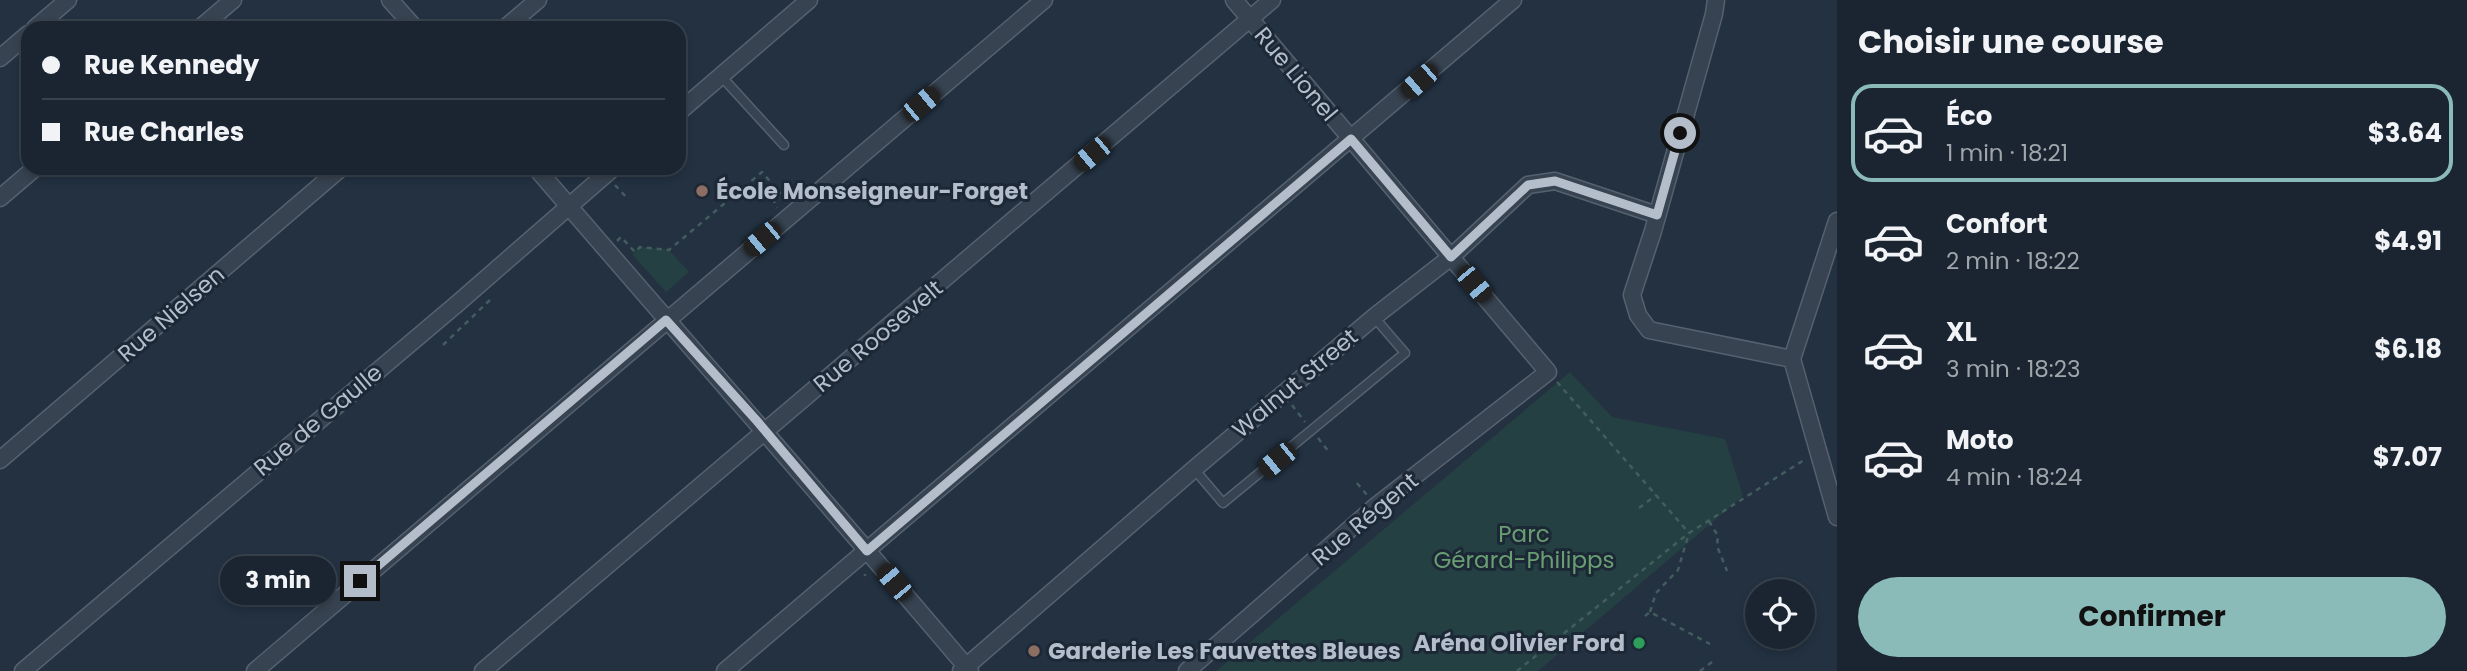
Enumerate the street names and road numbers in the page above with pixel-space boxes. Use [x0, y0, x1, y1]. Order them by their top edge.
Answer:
street label: Rue Lionel [1247, 20, 1345, 128]
street label: Rue Nielsen [111, 259, 231, 369]
street label: Rue Roosevelt [806, 272, 950, 400]
street label: Walnut Street [1225, 321, 1365, 445]
street label: Rue de Gaulle [247, 357, 389, 483]
street label: Rue Régent [1305, 465, 1425, 573]

